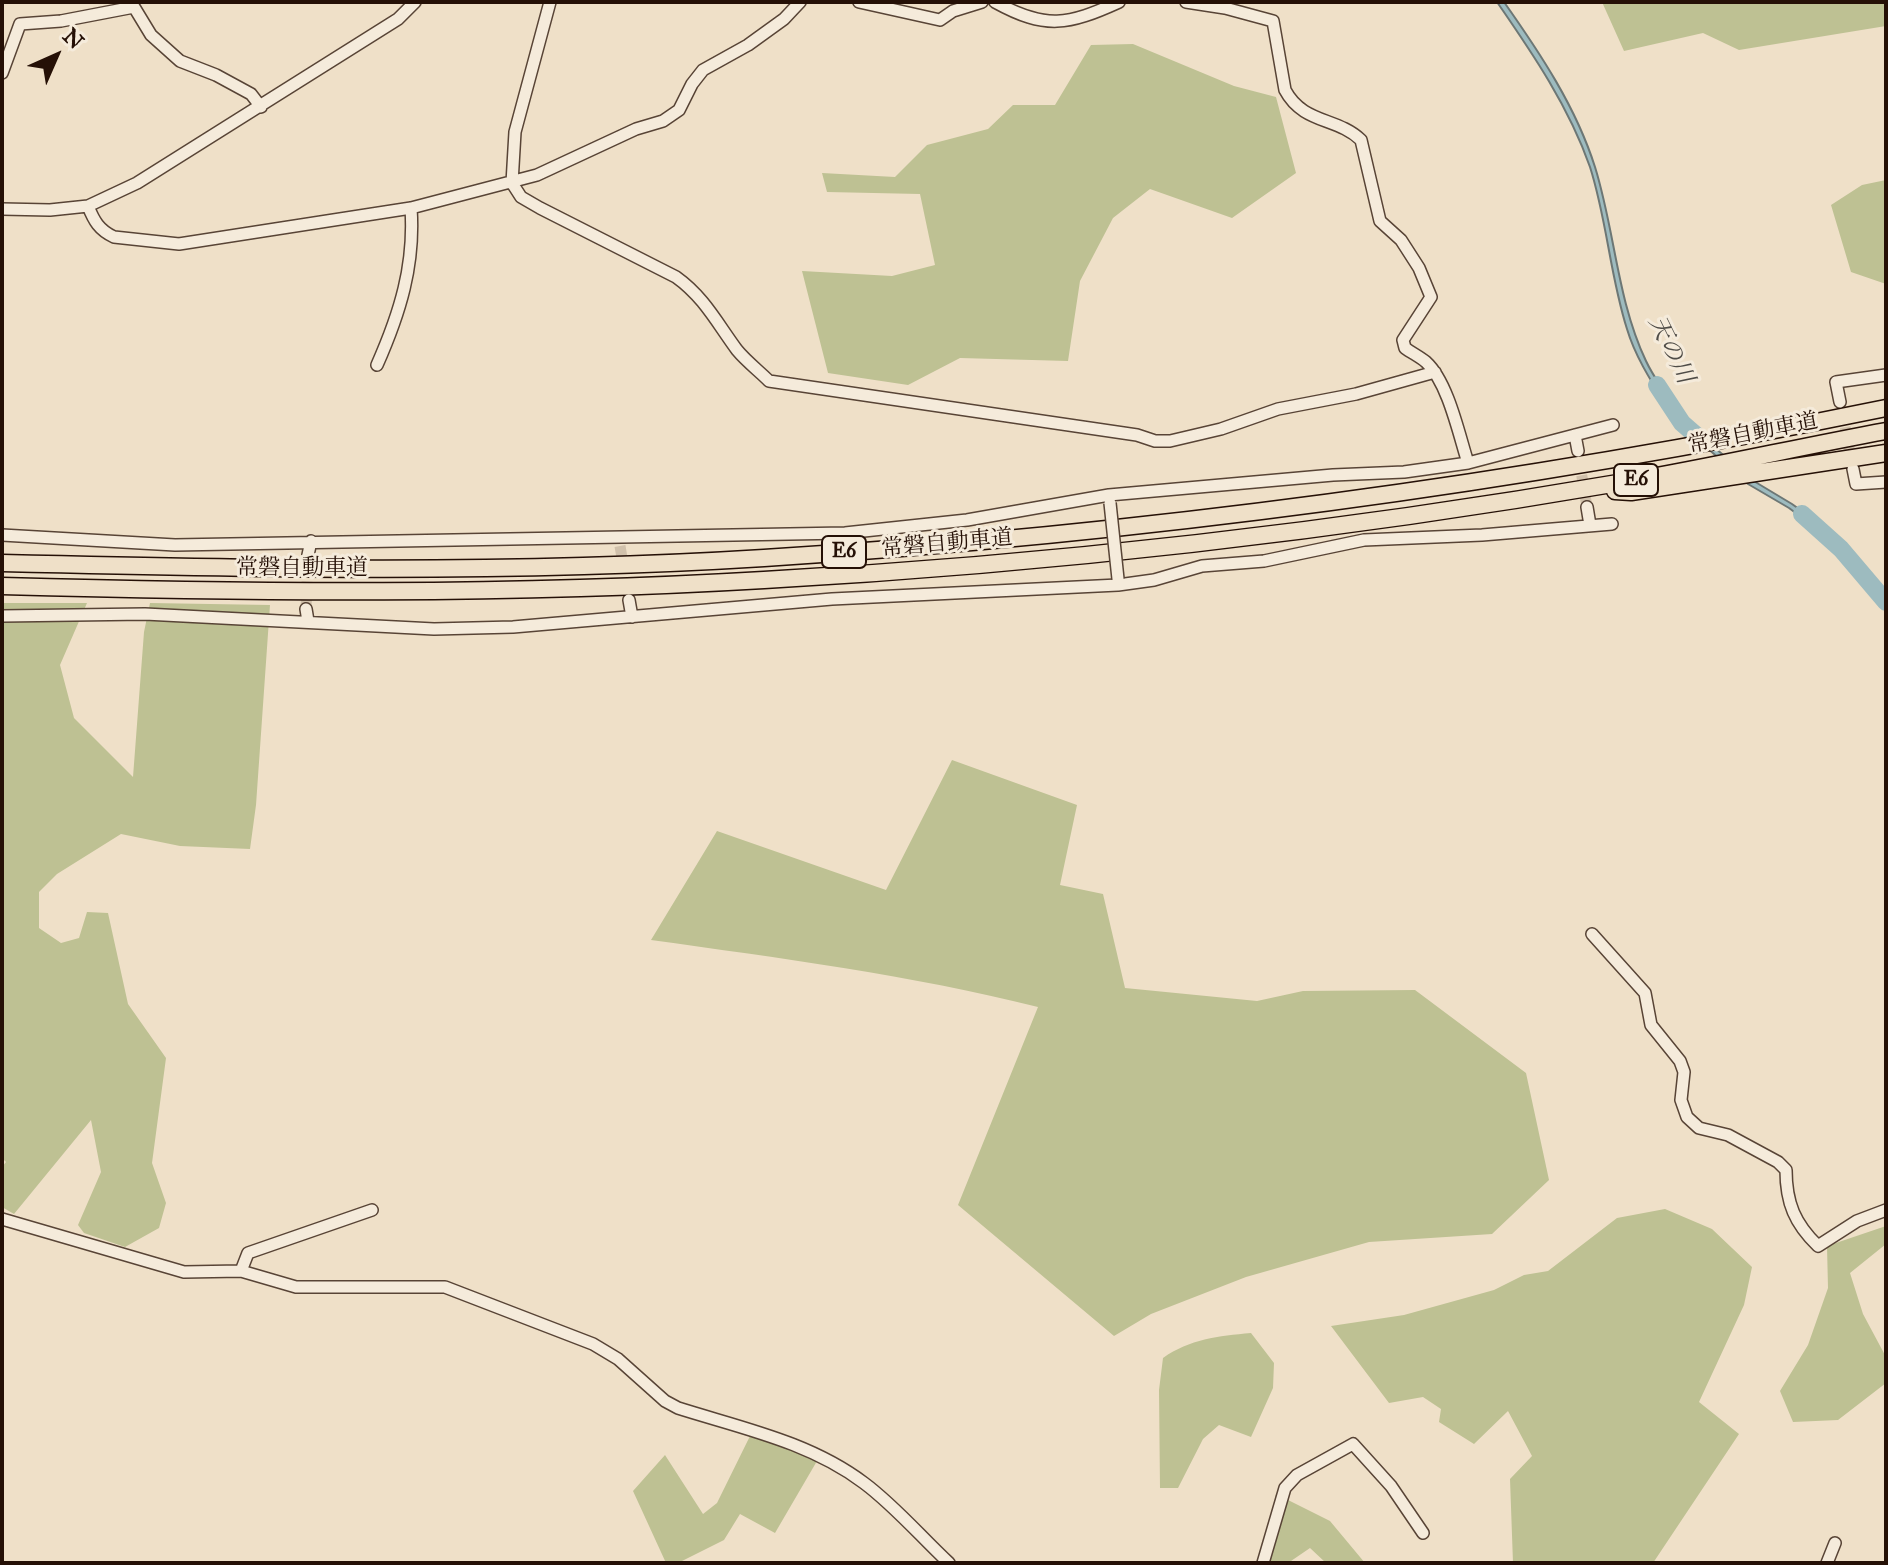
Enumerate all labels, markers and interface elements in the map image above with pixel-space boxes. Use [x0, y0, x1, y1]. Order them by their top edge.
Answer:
north arrow [16, 16, 96, 96]
text: N [57, 23, 89, 55]
water label: 天の川 [1641, 311, 1699, 389]
street label: 常磐自動車道 [1686, 408, 1820, 460]
road number: E6 [1614, 464, 1658, 496]
street label: 常磐自動車道 [880, 525, 1014, 563]
road number: E6 [822, 536, 866, 568]
street label: 常磐自動車道 [236, 556, 368, 582]

